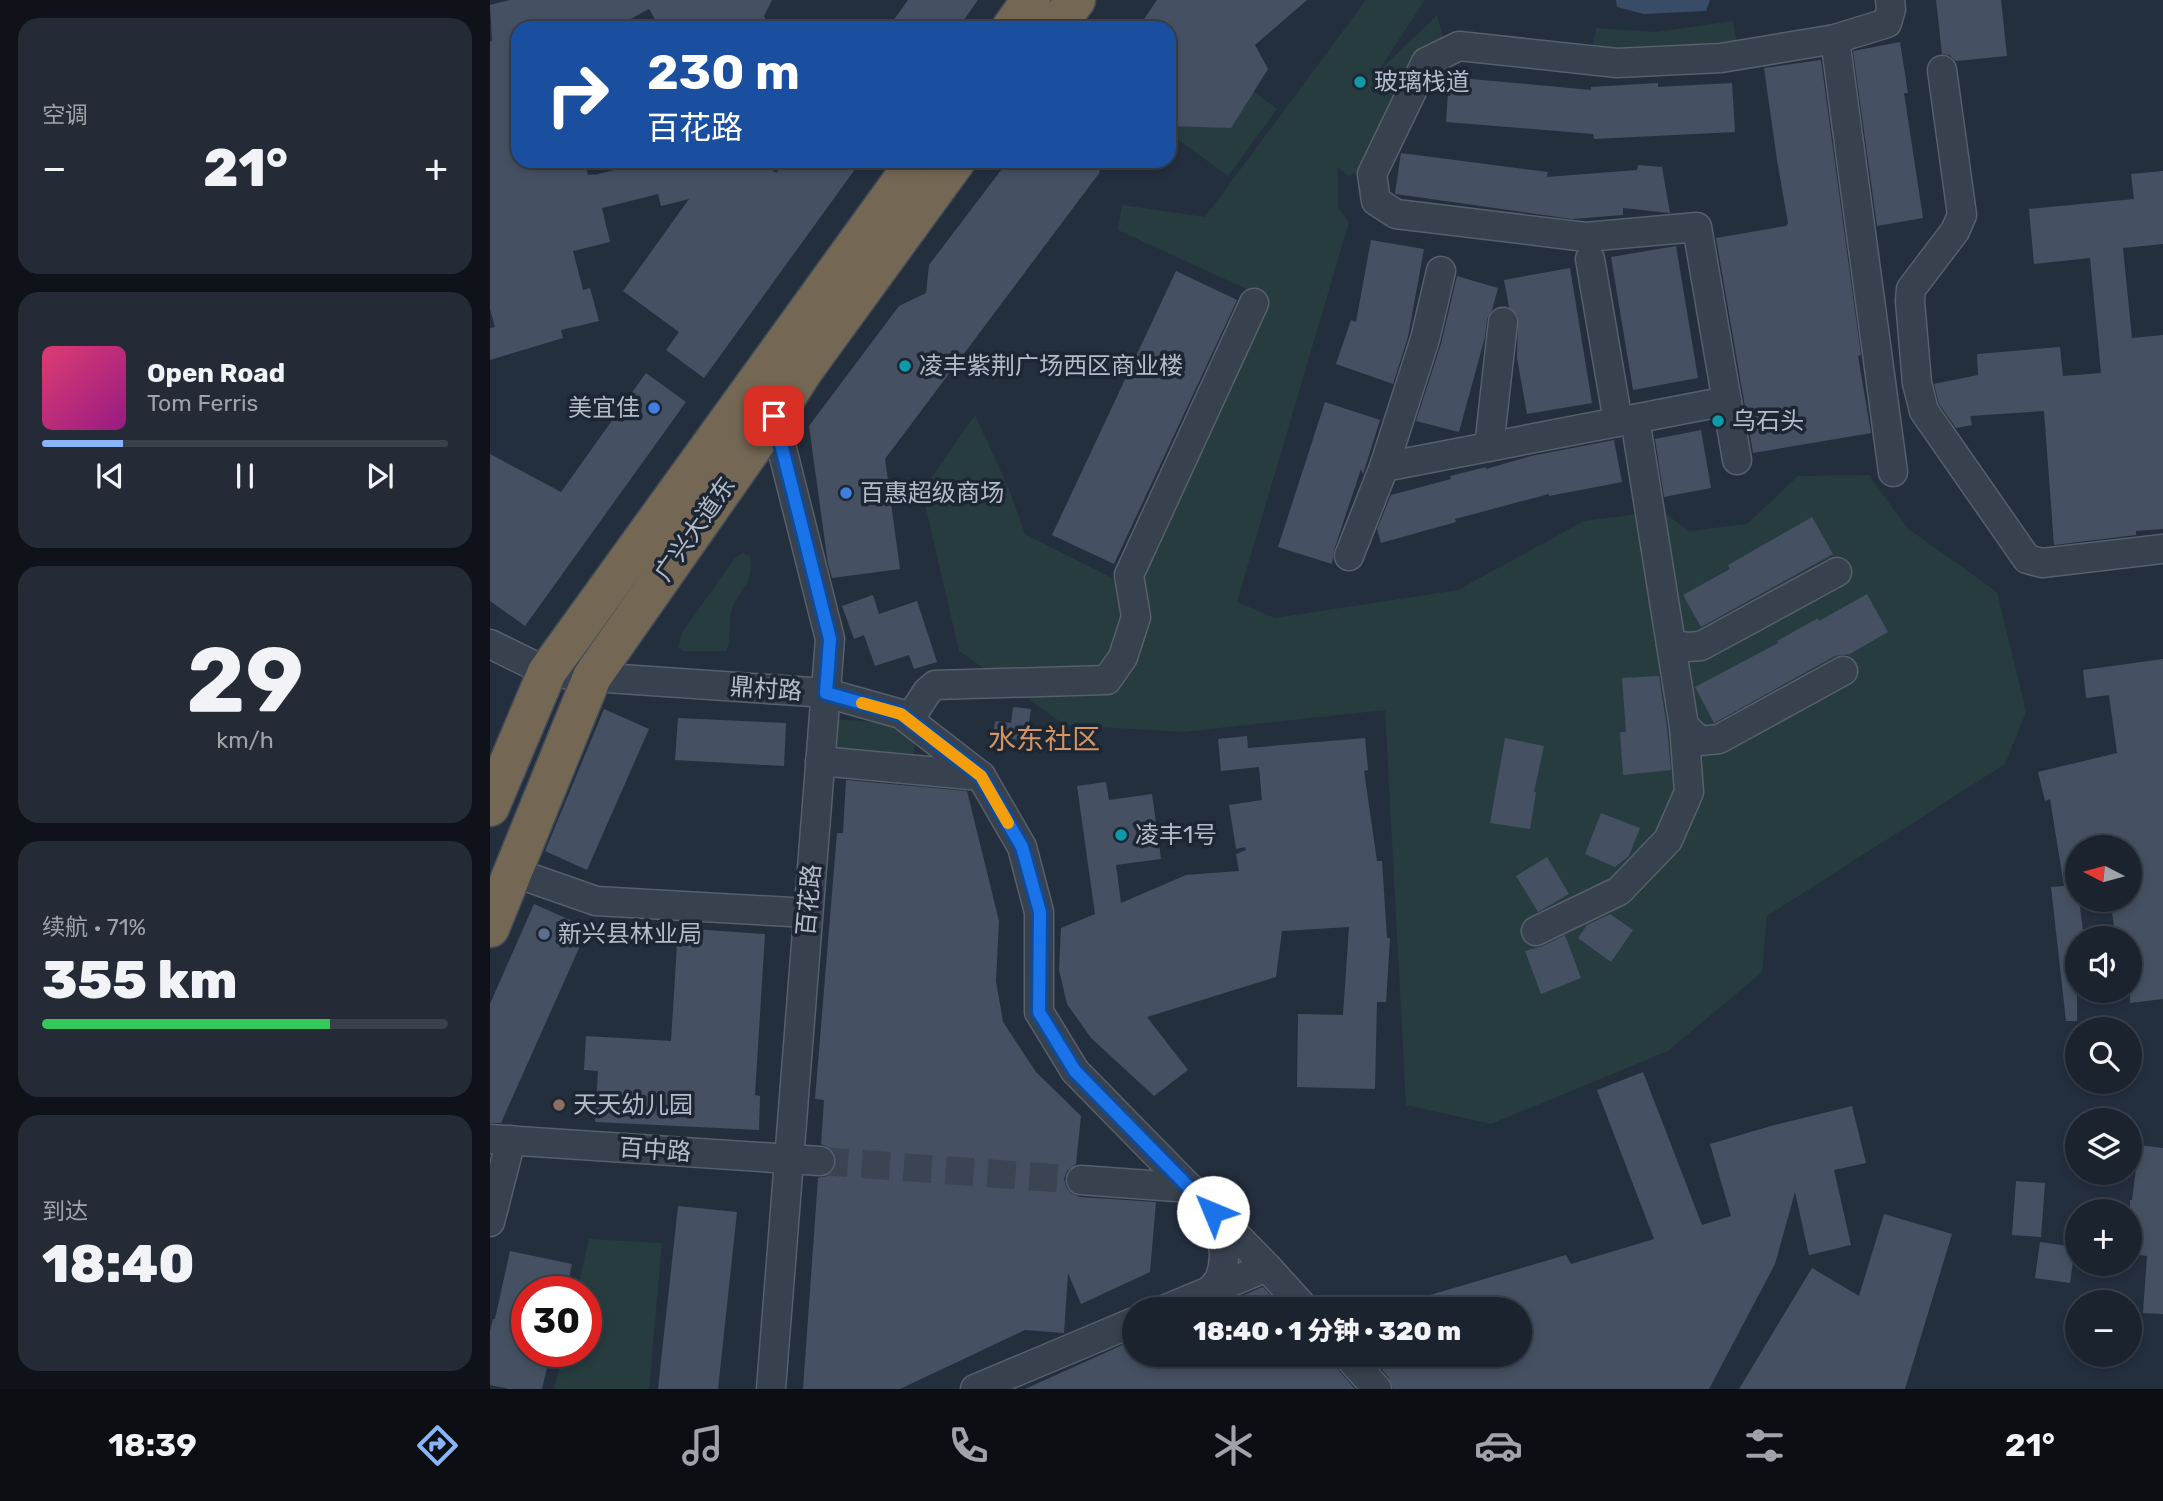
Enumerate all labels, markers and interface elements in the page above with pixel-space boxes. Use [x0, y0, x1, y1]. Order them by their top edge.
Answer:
text: 230 m [647, 43, 800, 101]
icon: right [532, 49, 623, 140]
place label: 玻璃栈道 [1374, 68, 1470, 96]
marker: 玻璃栈道 [1352, 74, 1368, 90]
text: 空调 [42, 101, 88, 129]
text: 百花路 [647, 109, 743, 147]
text: 21° [203, 137, 288, 199]
text: − [42, 145, 67, 191]
text: + [424, 145, 448, 191]
place label: 凌丰紫荆广场西区商业楼 [919, 352, 1183, 380]
text: Open Road [147, 358, 285, 389]
marker: 凌丰紫荆广场西区商业楼 [897, 358, 913, 374]
pin [744, 386, 804, 446]
text: Tom Ferris [147, 389, 258, 417]
place label: 美宜佳 [568, 394, 640, 422]
icon: arrive [755, 397, 793, 435]
marker: 美宜佳 [646, 400, 662, 416]
place label: 乌石头 [1732, 407, 1804, 435]
marker: 乌石头 [1710, 413, 1726, 429]
icon: previous [91, 457, 129, 495]
icon: pause [226, 457, 264, 495]
icon: next [361, 457, 399, 495]
street label: 广兴大道东 [649, 472, 741, 586]
place label: 百惠超级商场 [860, 479, 1004, 507]
marker: 百惠超级商场 [838, 485, 854, 501]
text: 29 [186, 626, 304, 734]
street label: 鼎村路 [729, 673, 803, 705]
district label: 水东社区 [988, 723, 1100, 756]
text: km/h [216, 726, 274, 754]
place label: 凌丰1号 [1135, 821, 1217, 849]
marker: 凌丰1号 [1113, 827, 1129, 843]
north arrow [2065, 835, 2142, 912]
map controls [2065, 835, 2142, 1367]
street label: 百花路 [792, 863, 826, 937]
text: 续航 · 71% [42, 913, 146, 941]
place label: 新兴县林业局 [558, 920, 702, 948]
marker: 新兴县林业局 [536, 926, 552, 942]
button: sound [2065, 926, 2142, 1003]
text: 355 km [42, 949, 238, 1011]
button: search [2065, 1017, 2142, 1094]
place label: 天天幼儿园 [573, 1091, 693, 1119]
marker: 天天幼儿园 [551, 1097, 567, 1113]
button: layers [2065, 1108, 2142, 1185]
street label: 百中路 [618, 1134, 692, 1166]
position arrow [1176, 1175, 1250, 1249]
text: 到达 [42, 1197, 88, 1225]
button: + [2065, 1199, 2142, 1276]
text: 18:40 [42, 1233, 195, 1295]
speed limit sign: 30 [511, 1276, 602, 1367]
button: − [2065, 1290, 2142, 1367]
text: 18:40 · 1 分钟 · 320 m [1193, 1316, 1461, 1347]
icon: directions [413, 1421, 462, 1470]
icon: music [678, 1421, 727, 1470]
icon: phone [944, 1421, 993, 1470]
icon: climate [1209, 1421, 1258, 1470]
icon: car [1474, 1421, 1523, 1470]
icon: filters [1740, 1421, 1789, 1470]
text: 18:39 [108, 1426, 197, 1464]
text: 21° [2005, 1426, 2055, 1464]

